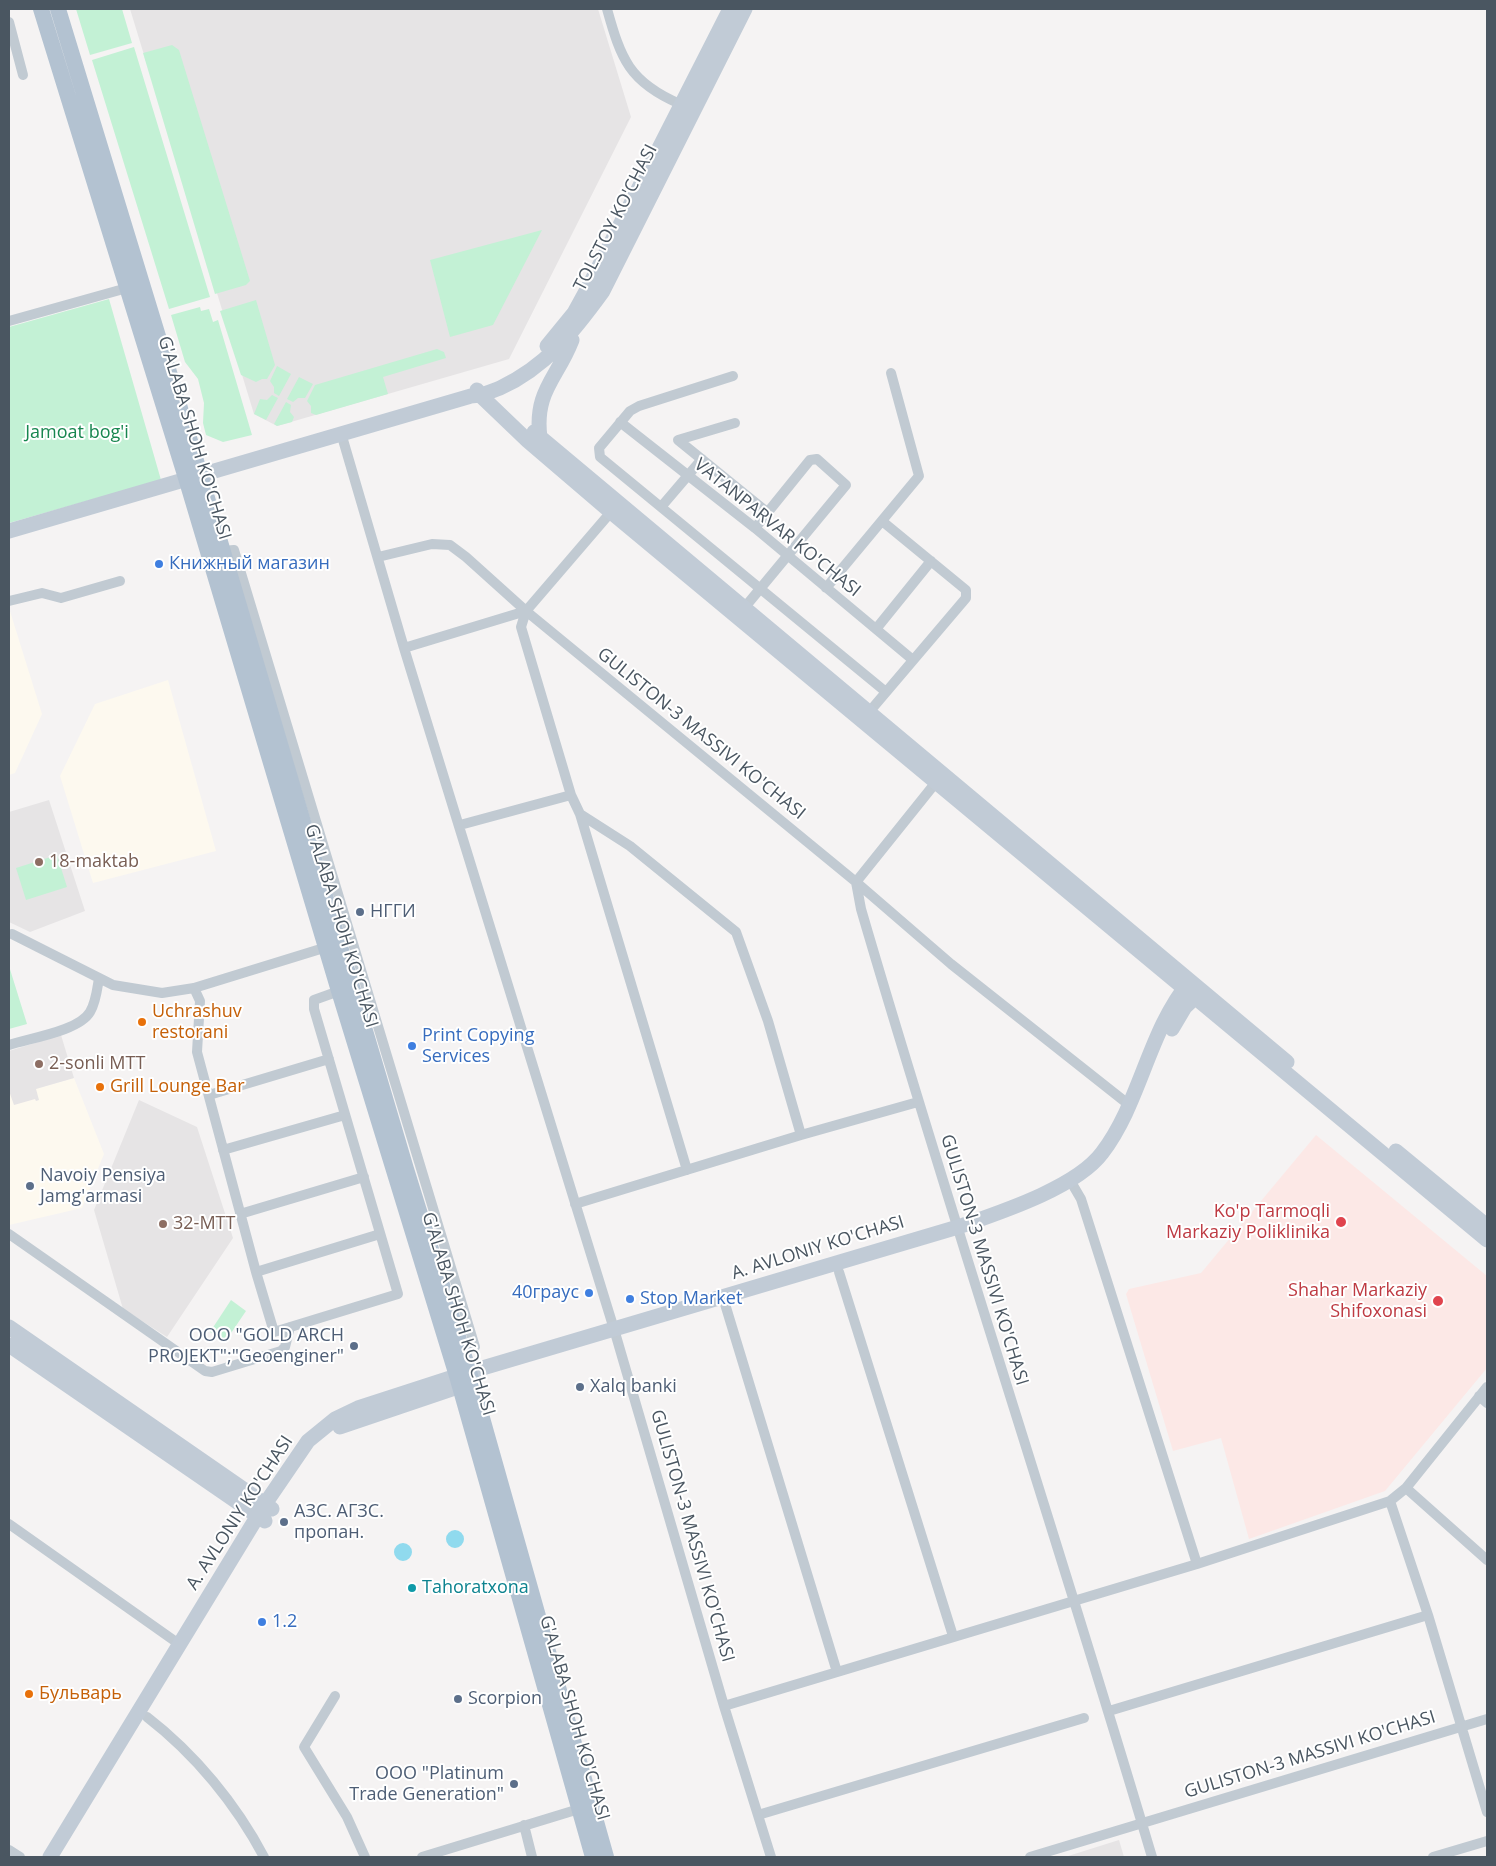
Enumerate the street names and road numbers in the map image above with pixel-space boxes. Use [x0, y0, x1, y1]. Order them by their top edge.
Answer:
street label: TOLSTOY KO'CHASI [570, 141, 662, 295]
street label: G'ALABA SHOH KO'CHASI [153, 334, 235, 542]
street label: VATANPARVAR KO'CHASI [689, 454, 865, 602]
street label: GULISTON-3 MASSIVI KO'CHASI [593, 643, 809, 825]
street label: G'ALABA SHOH KO'CHASI [300, 822, 382, 1030]
street label: GULISTON-3 MASSIVI KO'CHASI [935, 1132, 1033, 1388]
street label: G'ALABA SHOH KO'CHASI [417, 1210, 499, 1418]
street label: A. AVLONIY KO'CHASI [729, 1211, 907, 1285]
street label: GULISTON-3 MASSIVI KO'CHASI [646, 1407, 738, 1665]
street label: A. AVLONIY KO'CHASI [182, 1432, 298, 1594]
street label: G'ALABA SHOH KO'CHASI [534, 1613, 614, 1823]
street label: GULISTON-3 MASSIVI KO'CHASI [1182, 1706, 1438, 1804]

